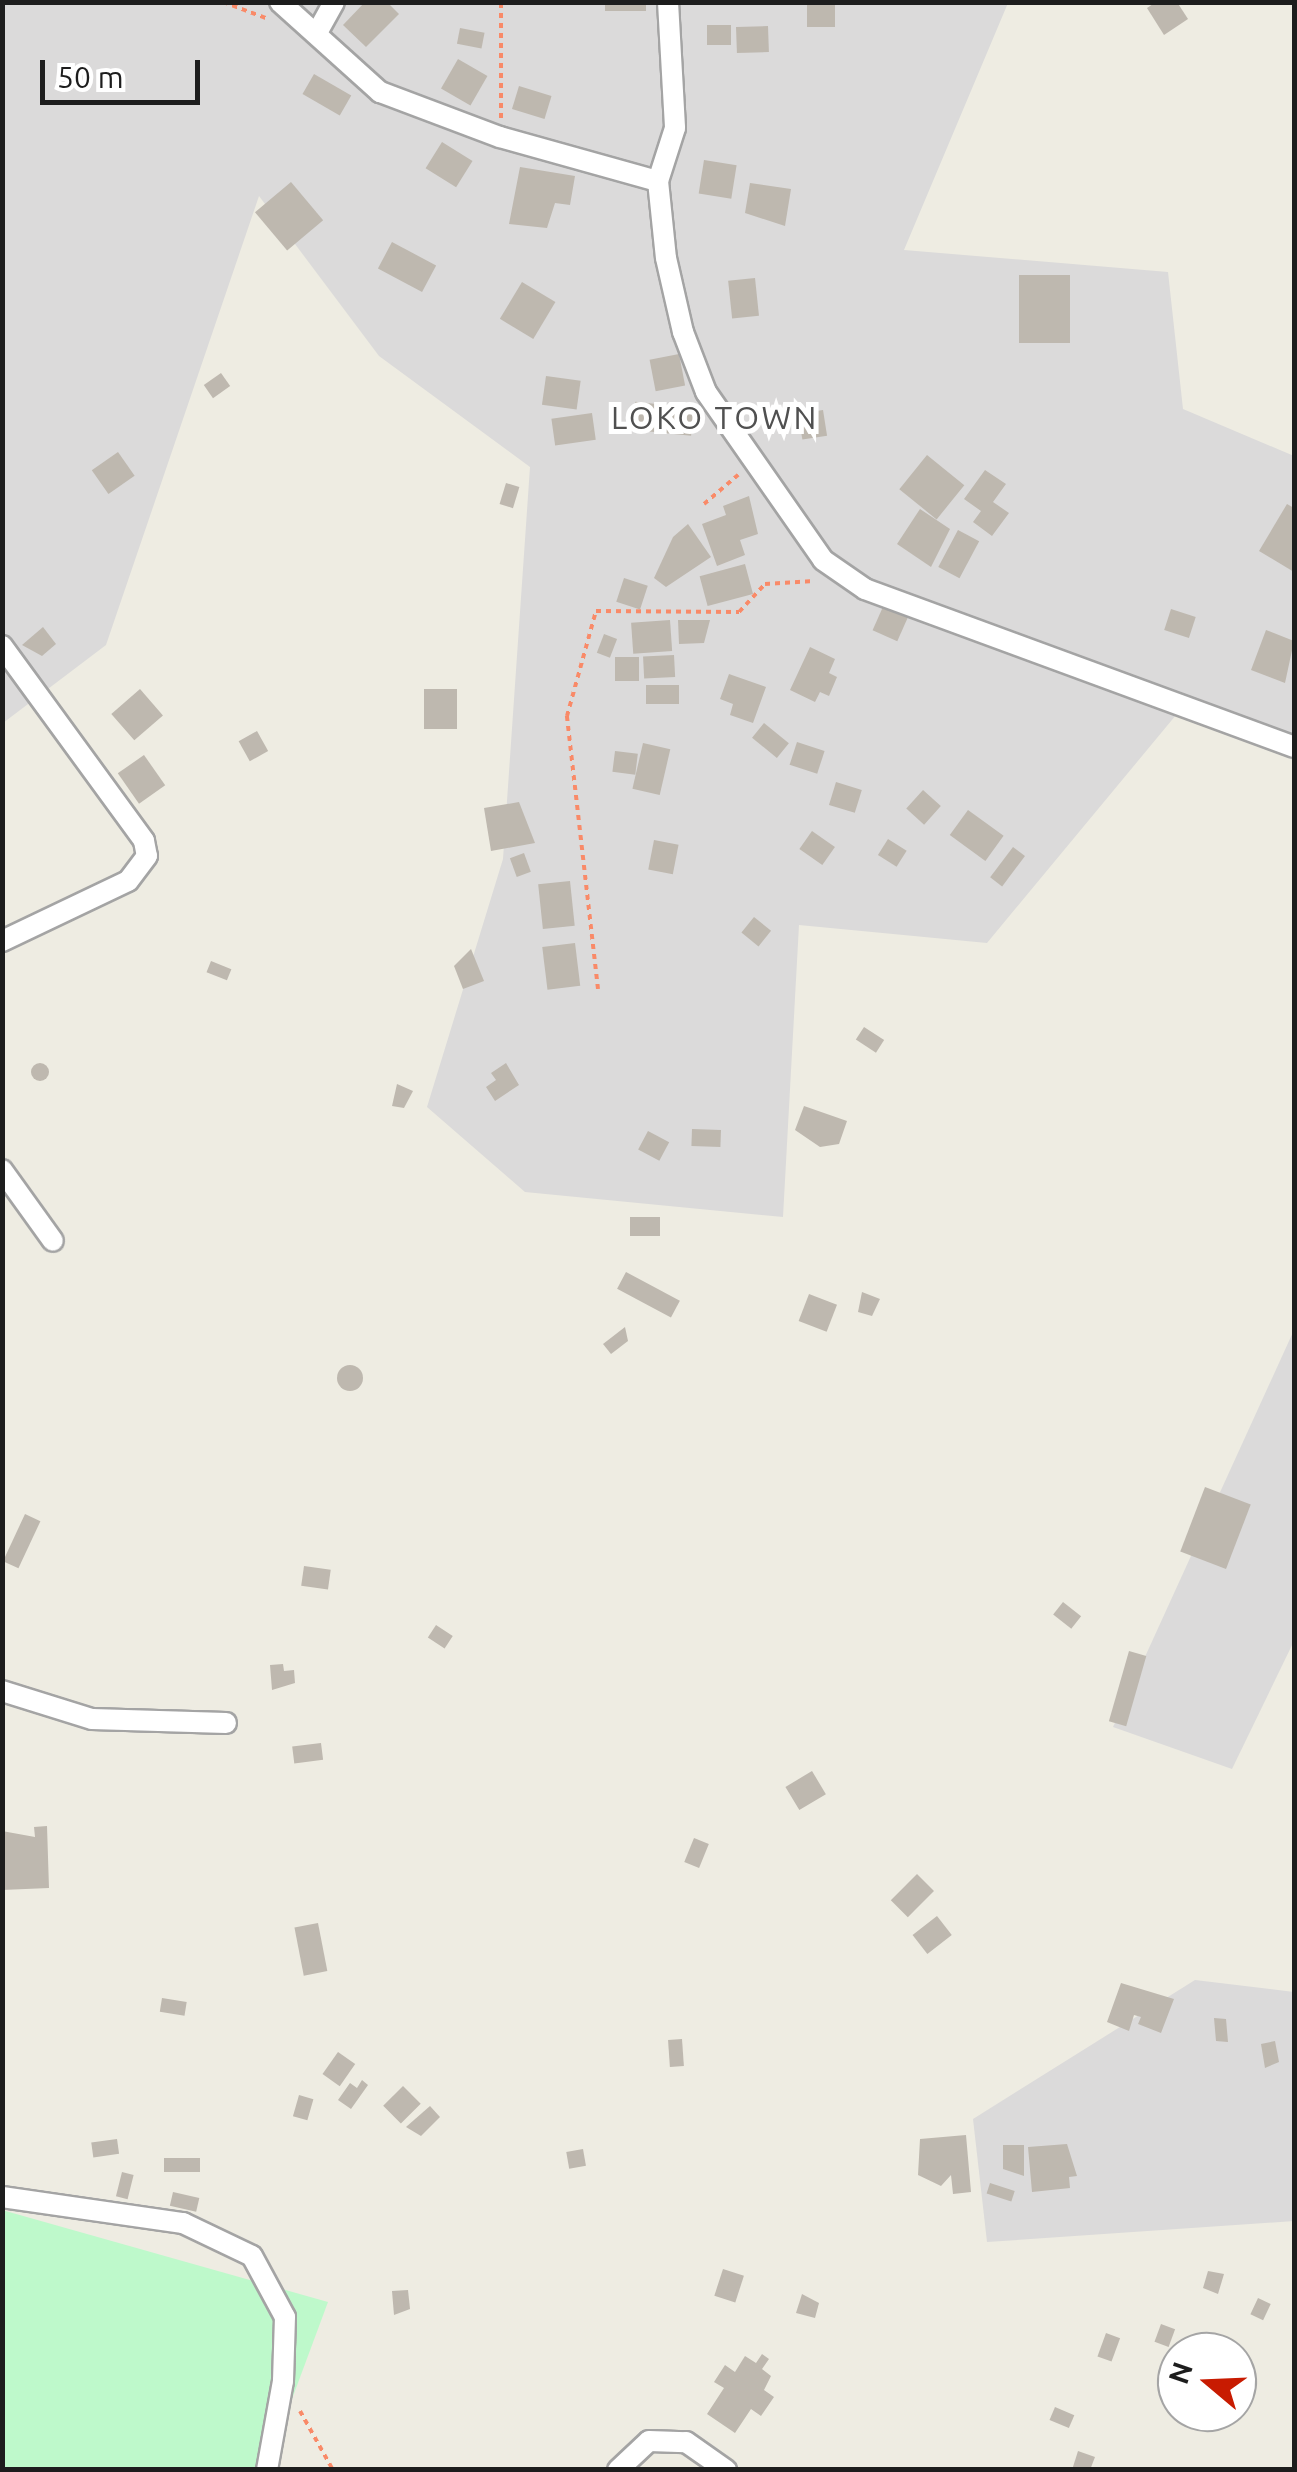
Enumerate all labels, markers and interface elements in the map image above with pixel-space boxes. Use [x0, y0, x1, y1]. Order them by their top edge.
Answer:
scale bar [45, 40, 205, 102]
text: 50 m [57, 60, 124, 94]
district label: LOKO TOWN [611, 398, 819, 436]
north arrow [1157, 2332, 1257, 2432]
text: N [1162, 2358, 1198, 2388]

